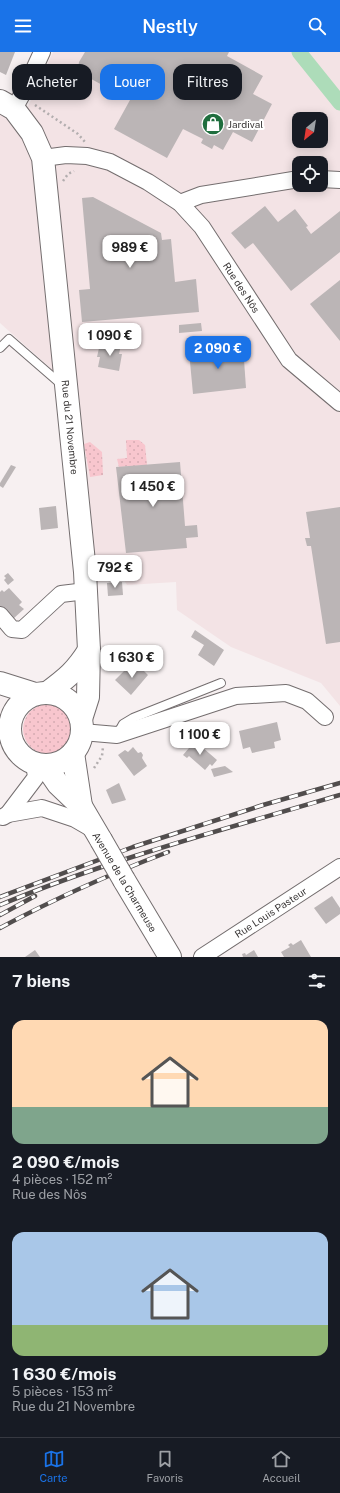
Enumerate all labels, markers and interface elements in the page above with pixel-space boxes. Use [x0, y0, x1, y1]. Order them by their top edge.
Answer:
icon: menu [12, 15, 34, 37]
icon: search [306, 15, 328, 37]
text: Nestly [142, 16, 198, 37]
chip: Acheter [12, 64, 92, 100]
chip: Louer [100, 64, 165, 100]
chip: Filtres [173, 64, 242, 100]
shop icon: Jardival [200, 111, 226, 137]
north arrow [292, 112, 328, 148]
map controls [292, 112, 328, 192]
place label: Jardival [228, 118, 263, 130]
button: locate [292, 156, 328, 192]
pin: 989 € [102, 235, 158, 269]
text: 989 € [111, 240, 149, 255]
street label: Rue des Nôs [221, 260, 262, 315]
pin: 1 090 € [73, 323, 147, 357]
text: 1 090 € [87, 328, 133, 343]
pin: 2 090 € [181, 336, 255, 370]
text: 2 090 € [194, 341, 242, 356]
street label: Rue du 21 Novembre [60, 379, 81, 475]
pin: 1 450 € [116, 474, 190, 508]
text: 1 450 € [130, 479, 176, 494]
pin: 792 € [87, 555, 143, 589]
text: 792 € [97, 560, 133, 575]
pin: 1 630 € [95, 645, 169, 679]
text: 1 630 € [109, 650, 155, 665]
pin: 1 100 € [163, 722, 237, 756]
text: 1 100 € [179, 727, 221, 742]
street label: Avenue de la Charmeuse [90, 830, 160, 934]
street label: Rue Louis Pasteur [232, 884, 309, 940]
icon: filters [306, 970, 328, 992]
text: 7 biens [12, 971, 70, 991]
icon: home [134, 1046, 206, 1118]
text: 2 090 €/mois [12, 1152, 120, 1172]
text: 4 pièces · 152 m² [12, 1172, 112, 1187]
text: Rue des Nôs [12, 1187, 87, 1202]
icon: home [134, 1258, 206, 1330]
text: 1 630 €/mois [12, 1364, 116, 1384]
text: 5 pièces · 153 m² [12, 1384, 113, 1399]
text: Rue du 21 Novembre [12, 1399, 135, 1414]
tab: Carte [40, 1448, 68, 1484]
tab: Favoris [147, 1448, 183, 1484]
tab: Accueil [262, 1448, 300, 1484]

